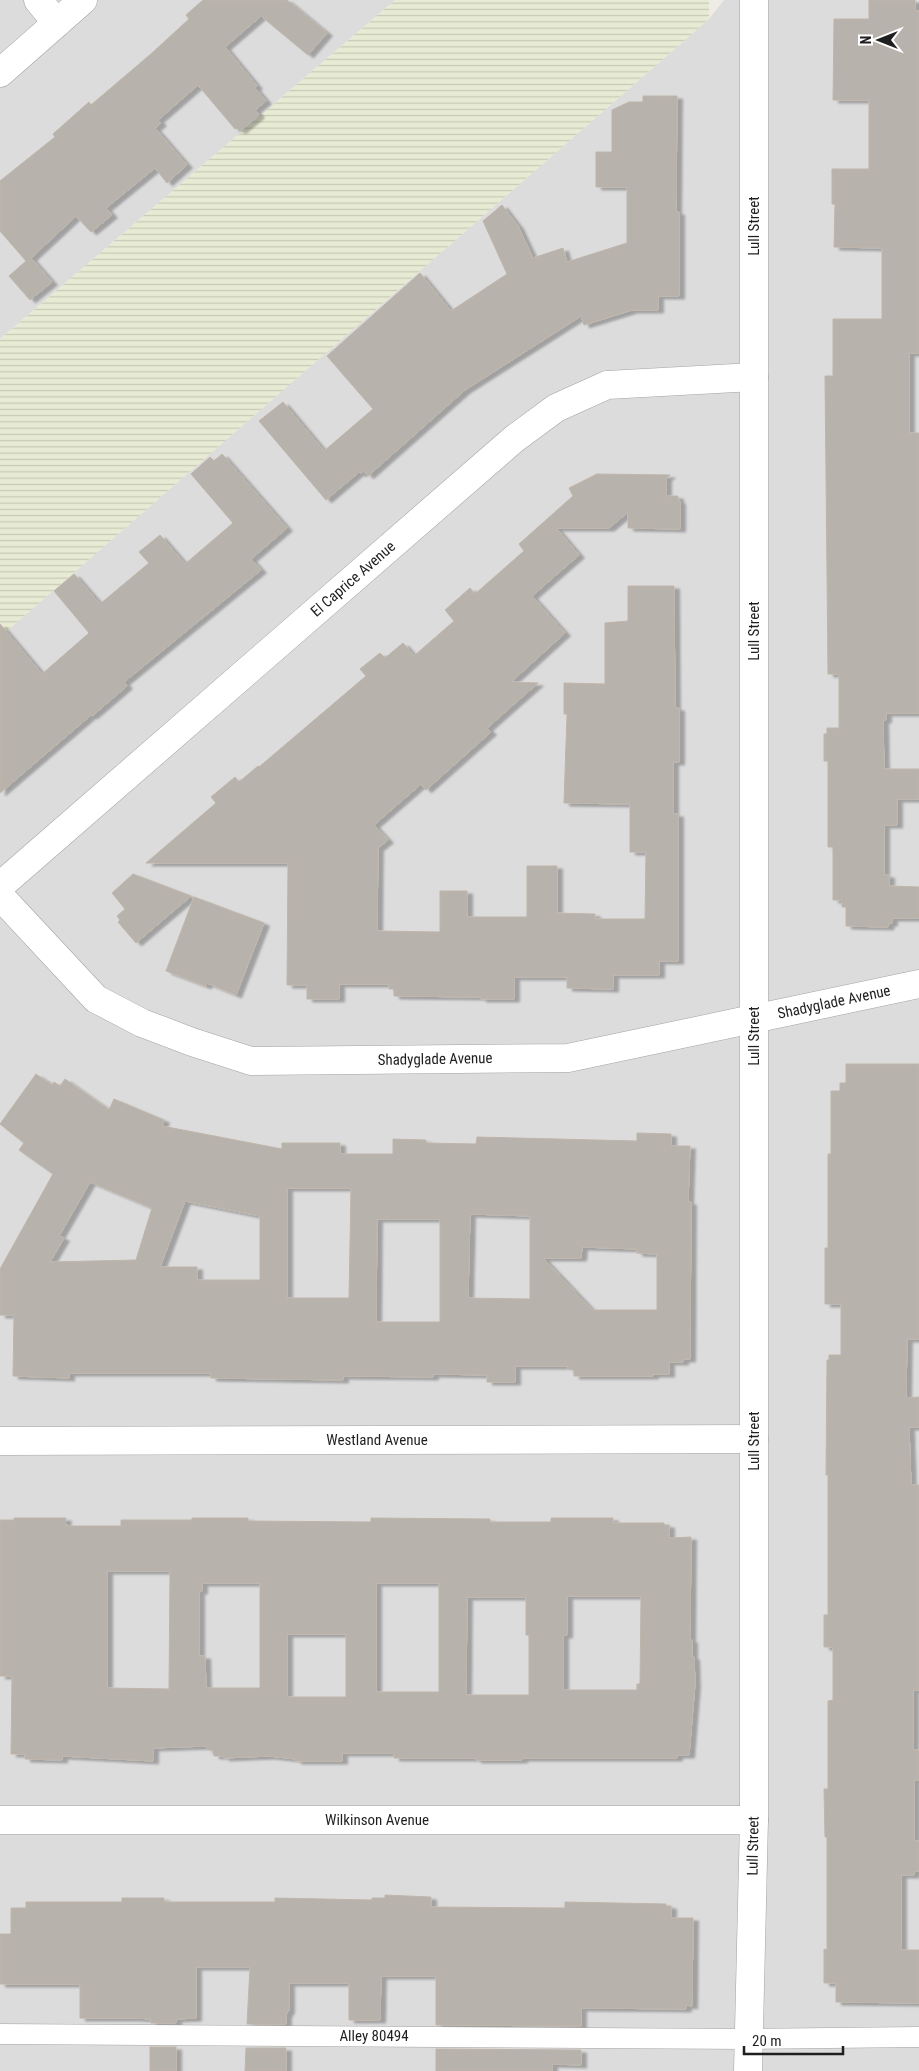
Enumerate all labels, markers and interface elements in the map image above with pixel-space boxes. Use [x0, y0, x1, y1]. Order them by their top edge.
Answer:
north arrow [854, 15, 904, 65]
text: N [858, 36, 874, 44]
street label: Lull Street [745, 196, 763, 256]
street label: El Caprice Avenue [307, 537, 399, 621]
street label: Lull Street [745, 601, 763, 661]
street label: Shadyglade Avenue [776, 981, 892, 1023]
street label: Lull Street [745, 1006, 763, 1066]
street label: Shadyglade Avenue [377, 1049, 493, 1069]
street label: Lull Street [745, 1411, 763, 1471]
street label: Westland Avenue [326, 1431, 428, 1449]
street label: Wilkinson Avenue [325, 1811, 429, 1829]
street label: Lull Street [743, 1816, 763, 1876]
scale bar [744, 2024, 843, 2056]
street label: Alley 80494 [339, 2027, 409, 2045]
text: 20 m [752, 2032, 782, 2050]

